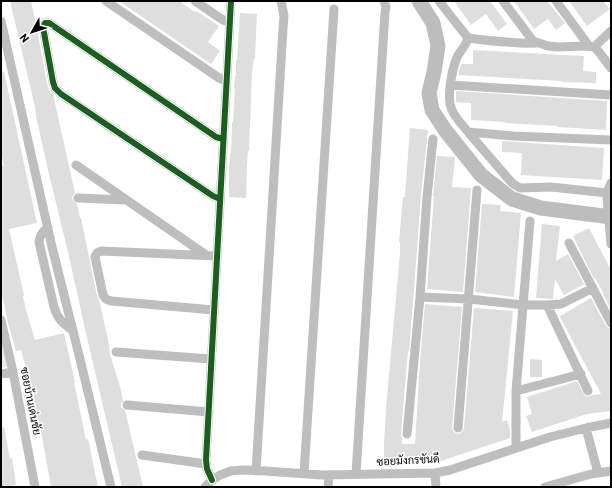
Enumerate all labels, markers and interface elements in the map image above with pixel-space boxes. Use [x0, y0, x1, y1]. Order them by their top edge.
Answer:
north arrow [12, 12, 52, 52]
text: N [16, 32, 31, 46]
street label: ซอยบ้านเด่นชัย [19, 366, 44, 436]
street label: ซอยมังกรขันดี [376, 450, 440, 468]

